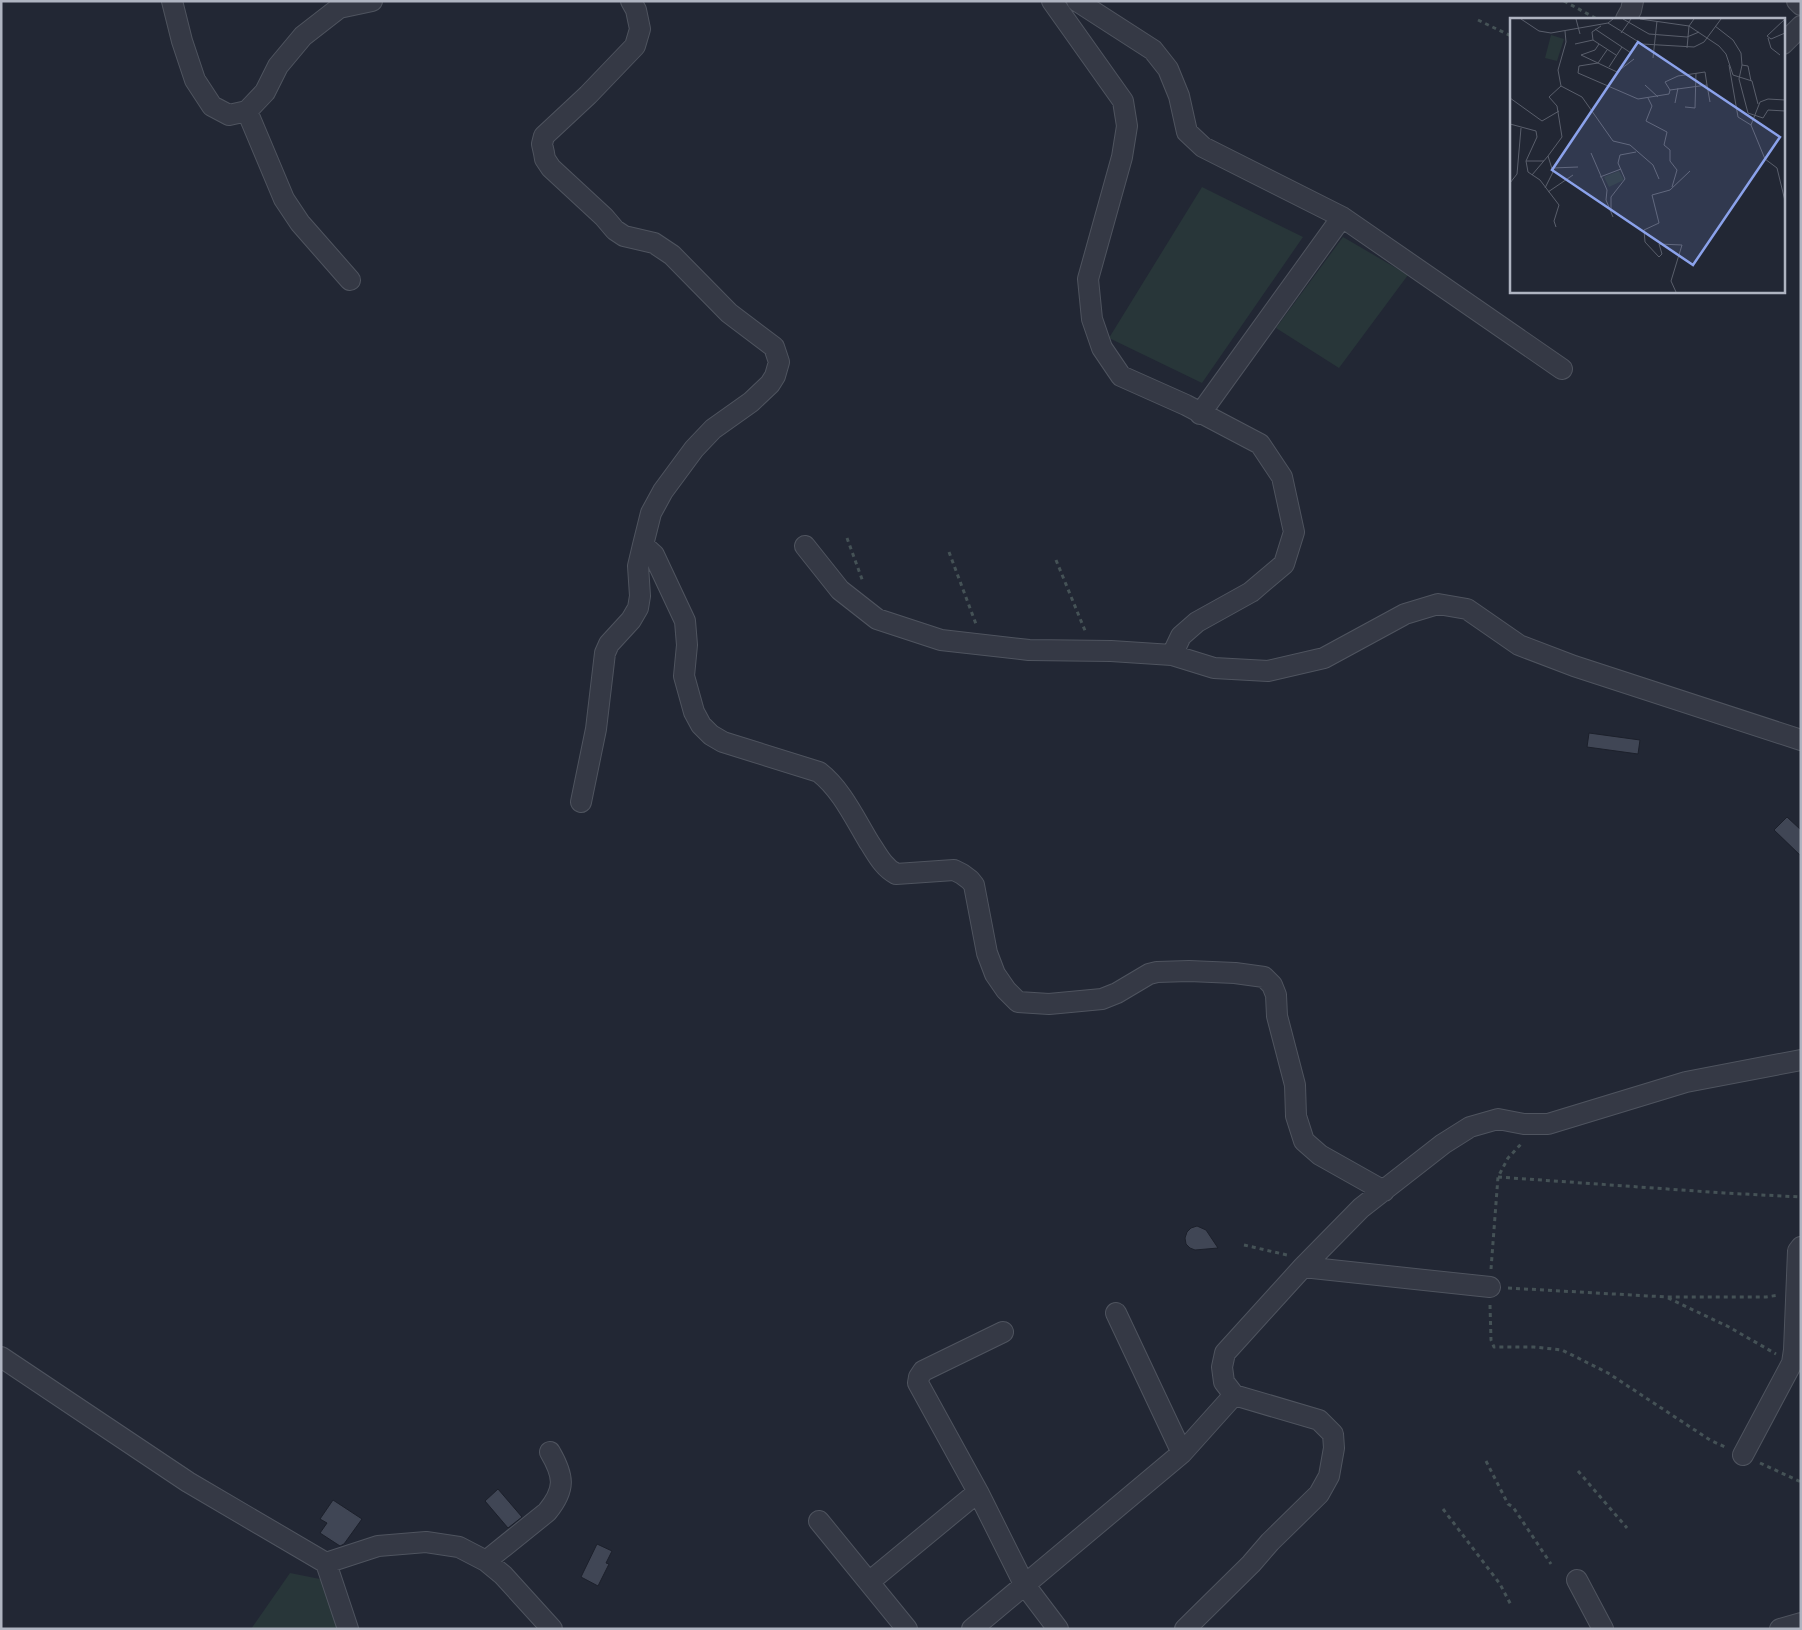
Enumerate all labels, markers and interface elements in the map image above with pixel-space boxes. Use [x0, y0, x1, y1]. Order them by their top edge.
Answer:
inset map [1510, 18, 1784, 292]

